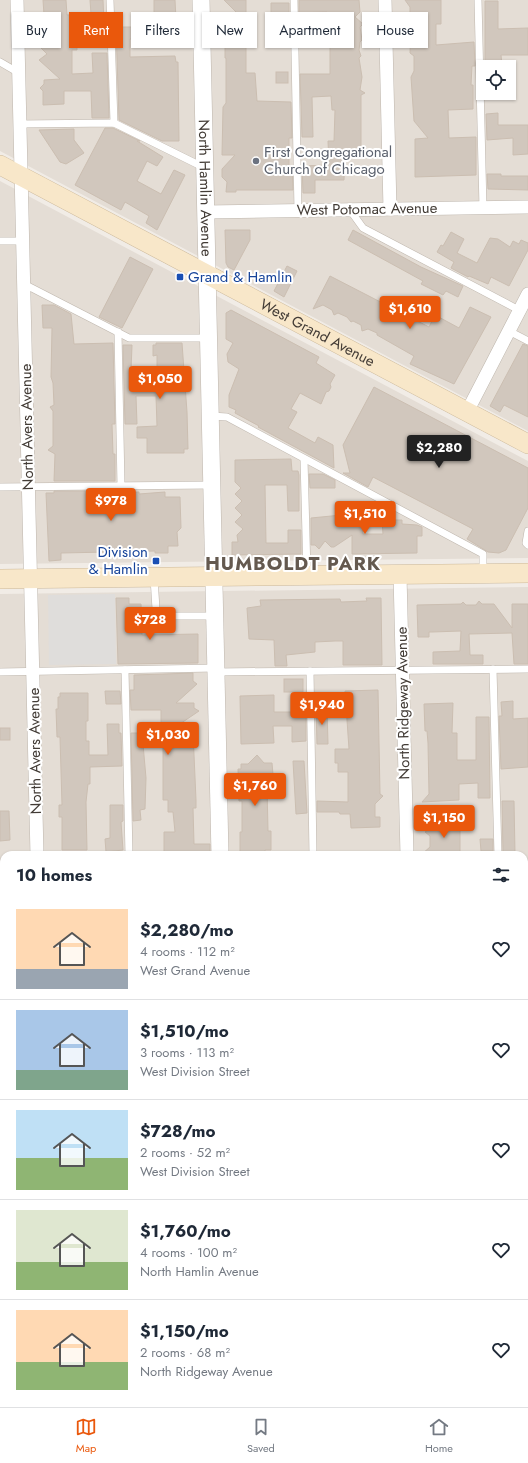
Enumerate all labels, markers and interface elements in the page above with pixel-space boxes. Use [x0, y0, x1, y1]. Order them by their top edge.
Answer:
chip: Buy [12, 12, 61, 48]
chip: Rent [69, 12, 123, 48]
chip: Filters [131, 12, 194, 48]
chip: New [202, 12, 257, 48]
chip: Apartment [265, 12, 354, 48]
chip: House [362, 12, 428, 48]
map controls [476, 60, 516, 100]
button: locate [476, 60, 516, 100]
street label: North Hamlin Avenue [193, 119, 218, 257]
place label: First Congregational Church of Chicago [264, 141, 392, 180]
marker: First Congregational Church of Chicago [251, 156, 261, 166]
street label: West Potomac Avenue [297, 197, 438, 221]
place label: Grand & Hamlin [188, 266, 292, 288]
marker: Grand & Hamlin [175, 272, 185, 282]
street label: West Grand Avenue [256, 293, 379, 372]
pin: $1,610 [377, 296, 443, 330]
text: $1,610 [389, 299, 431, 318]
street label: North Avers Avenue [15, 363, 39, 490]
pin: $1,050 [127, 366, 193, 400]
text: $1,050 [138, 369, 182, 388]
pin: $2,280 [406, 435, 472, 469]
text: $2,280 [416, 438, 462, 457]
pin: $978 [87, 488, 135, 522]
text: $978 [95, 491, 127, 510]
pin: $1,510 [332, 501, 398, 535]
text: $1,510 [344, 504, 386, 523]
place label: Division & Hamlin [89, 541, 148, 580]
district label: HUMBOLDT PARK [205, 550, 381, 577]
marker: Division & Hamlin [151, 556, 161, 566]
pin: $728 [126, 607, 174, 641]
text: $728 [134, 610, 166, 629]
street label: North Ridgeway Avenue [391, 626, 415, 780]
street label: North Avers Avenue [23, 687, 47, 814]
pin: $1,940 [289, 692, 355, 726]
text: $1,940 [299, 695, 345, 714]
pin: $1,030 [135, 722, 201, 756]
text: $1,030 [146, 725, 190, 744]
pin: $1,760 [222, 773, 288, 807]
text: $1,760 [233, 776, 277, 795]
pin: $1,150 [411, 805, 477, 839]
text: $1,150 [423, 808, 465, 827]
text: 10 homes [16, 863, 92, 887]
icon: filters [490, 864, 512, 886]
text: $2,280/mo [140, 918, 233, 942]
icon: home [48, 925, 96, 973]
icon: heart [490, 938, 512, 960]
text: 4 rooms · 112 m² [140, 942, 235, 961]
text: West Grand Avenue [140, 961, 250, 980]
text: $1,510/mo [140, 1019, 229, 1043]
icon: home [48, 1026, 96, 1074]
icon: heart [490, 1039, 512, 1061]
text: 3 rooms · 113 m² [140, 1043, 234, 1062]
text: West Division Street [140, 1062, 250, 1081]
text: $728/mo [140, 1119, 216, 1143]
icon: home [48, 1126, 96, 1174]
icon: heart [490, 1139, 512, 1161]
text: 2 rooms · 52 m² [140, 1143, 230, 1162]
text: West Division Street [140, 1162, 250, 1181]
text: $1,760/mo [140, 1219, 231, 1243]
icon: home [48, 1226, 96, 1274]
icon: heart [490, 1239, 512, 1261]
text: 4 rooms · 100 m² [140, 1243, 237, 1262]
text: North Hamlin Avenue [140, 1262, 259, 1281]
text: $1,150/mo [140, 1319, 229, 1343]
icon: home [48, 1326, 96, 1374]
icon: heart [490, 1339, 512, 1361]
text: 2 rooms · 68 m² [140, 1343, 230, 1362]
text: North Ridgeway Avenue [140, 1362, 273, 1381]
tab: Map [75, 1416, 97, 1456]
tab: Saved [247, 1416, 275, 1456]
tab: Home [425, 1416, 453, 1456]

